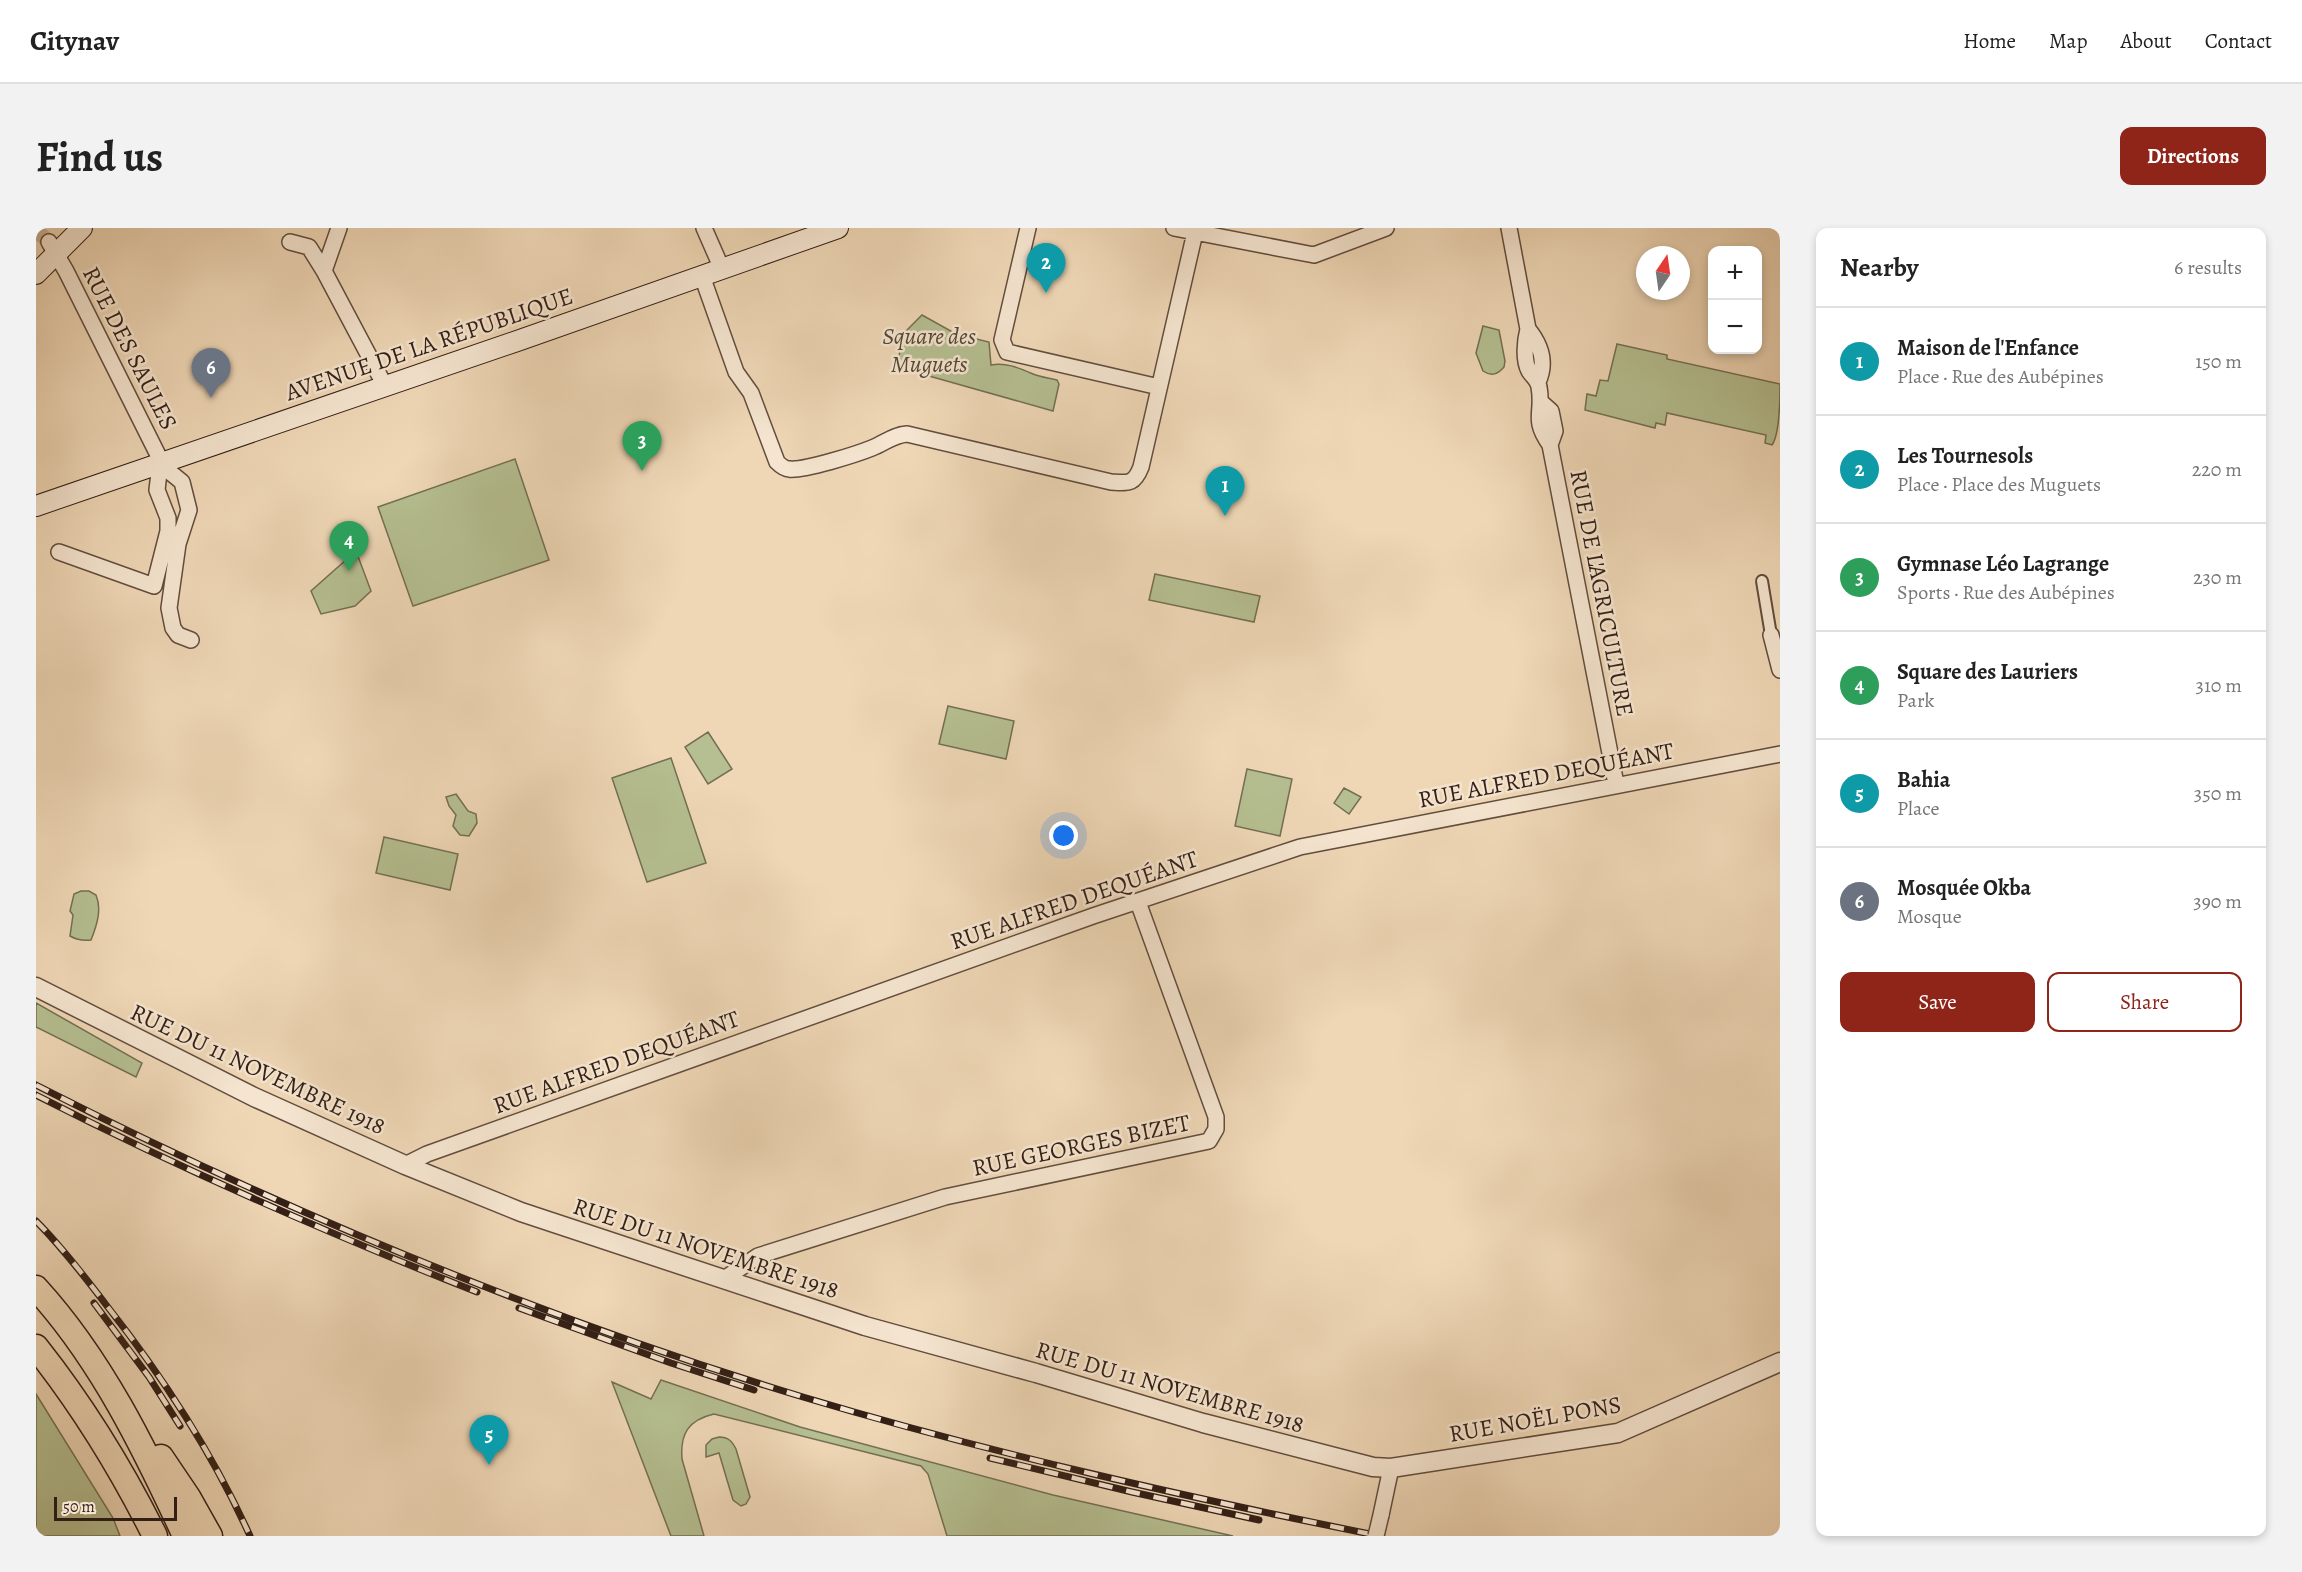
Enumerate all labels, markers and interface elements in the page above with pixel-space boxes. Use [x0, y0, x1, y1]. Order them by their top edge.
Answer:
text: Citynav [30, 22, 119, 60]
text: Home [1963, 27, 2016, 55]
text: Map [2049, 27, 2087, 55]
text: About [2120, 27, 2172, 55]
text: Contact [2205, 27, 2272, 55]
button: Directions [2120, 127, 2266, 185]
text: Find us [36, 128, 163, 185]
pin: 2 [1026, 244, 1066, 293]
north arrow [1636, 246, 1690, 300]
map controls [1708, 246, 1762, 354]
button: + [1708, 246, 1762, 300]
text: Nearby [1840, 250, 1919, 285]
text: 6 results [2174, 254, 2242, 281]
street label: RUE DES SAULES [75, 261, 185, 435]
street label: AVENUE DE LA RÉPUBLIQUE [280, 280, 577, 409]
button: − [1708, 300, 1762, 354]
park label: Square des Muguets [882, 320, 976, 380]
text: Maison de l'Enfance [1897, 333, 2079, 363]
pin: 6 [192, 348, 231, 398]
text: 1 [1856, 348, 1863, 375]
text: 150 m [2195, 348, 2242, 375]
text: Place · Rue des Aubépines [1897, 363, 2104, 390]
pin: 3 [622, 422, 662, 471]
text: Les Tournesols [1897, 441, 2033, 471]
text: 2 [1855, 456, 1864, 483]
text: 220 m [2192, 456, 2242, 483]
pin: 1 [1206, 466, 1244, 516]
street label: RUE DE L'AGRICULTURE [1562, 467, 1642, 719]
text: Place · Place des Muguets [1897, 471, 2101, 498]
pin: 4 [330, 522, 368, 571]
text: Gymnase Léo Lagrange [1897, 549, 2109, 579]
text: 3 [1855, 564, 1864, 591]
text: 230 m [2193, 564, 2242, 591]
text: Sports · Rue des Aubépines [1897, 579, 2115, 606]
text: Square des Lauriers [1897, 657, 2078, 687]
text: 4 [1855, 672, 1864, 699]
text: 310 m [2196, 672, 2242, 699]
text: Park [1897, 687, 1935, 714]
street label: RUE ALFRED DEQUÉANT [1416, 735, 1676, 815]
text: Bahia [1897, 765, 1950, 795]
text: 5 [1855, 780, 1864, 807]
text: 350 m [2194, 780, 2242, 807]
text: Place [1897, 795, 1939, 822]
your location [1049, 821, 1078, 850]
street label: RUE ALFRED DEQUÉANT [946, 843, 1202, 957]
text: Mosquée Okba [1897, 873, 2031, 903]
text: 6 [1855, 888, 1864, 915]
text: 390 m [2193, 888, 2242, 915]
text: Mosque [1897, 903, 1962, 930]
button: Save [1840, 972, 2035, 1032]
button: Share [2047, 972, 2242, 1032]
street label: RUE DU 11 NOVEMBRE 1918 [125, 996, 391, 1142]
street label: RUE ALFRED DEQUÉANT [489, 1003, 743, 1121]
street label: RUE GEORGES BIZET [969, 1106, 1193, 1184]
street label: RUE DU 11 NOVEMBRE 1918 [569, 1190, 843, 1306]
street label: RUE DU 11 NOVEMBRE 1918 [1032, 1333, 1308, 1441]
street label: RUE NOËL PONS [1446, 1388, 1624, 1450]
pin: 5 [470, 1416, 508, 1465]
scale bar [54, 1494, 177, 1522]
text: 50 m [63, 1496, 95, 1518]

